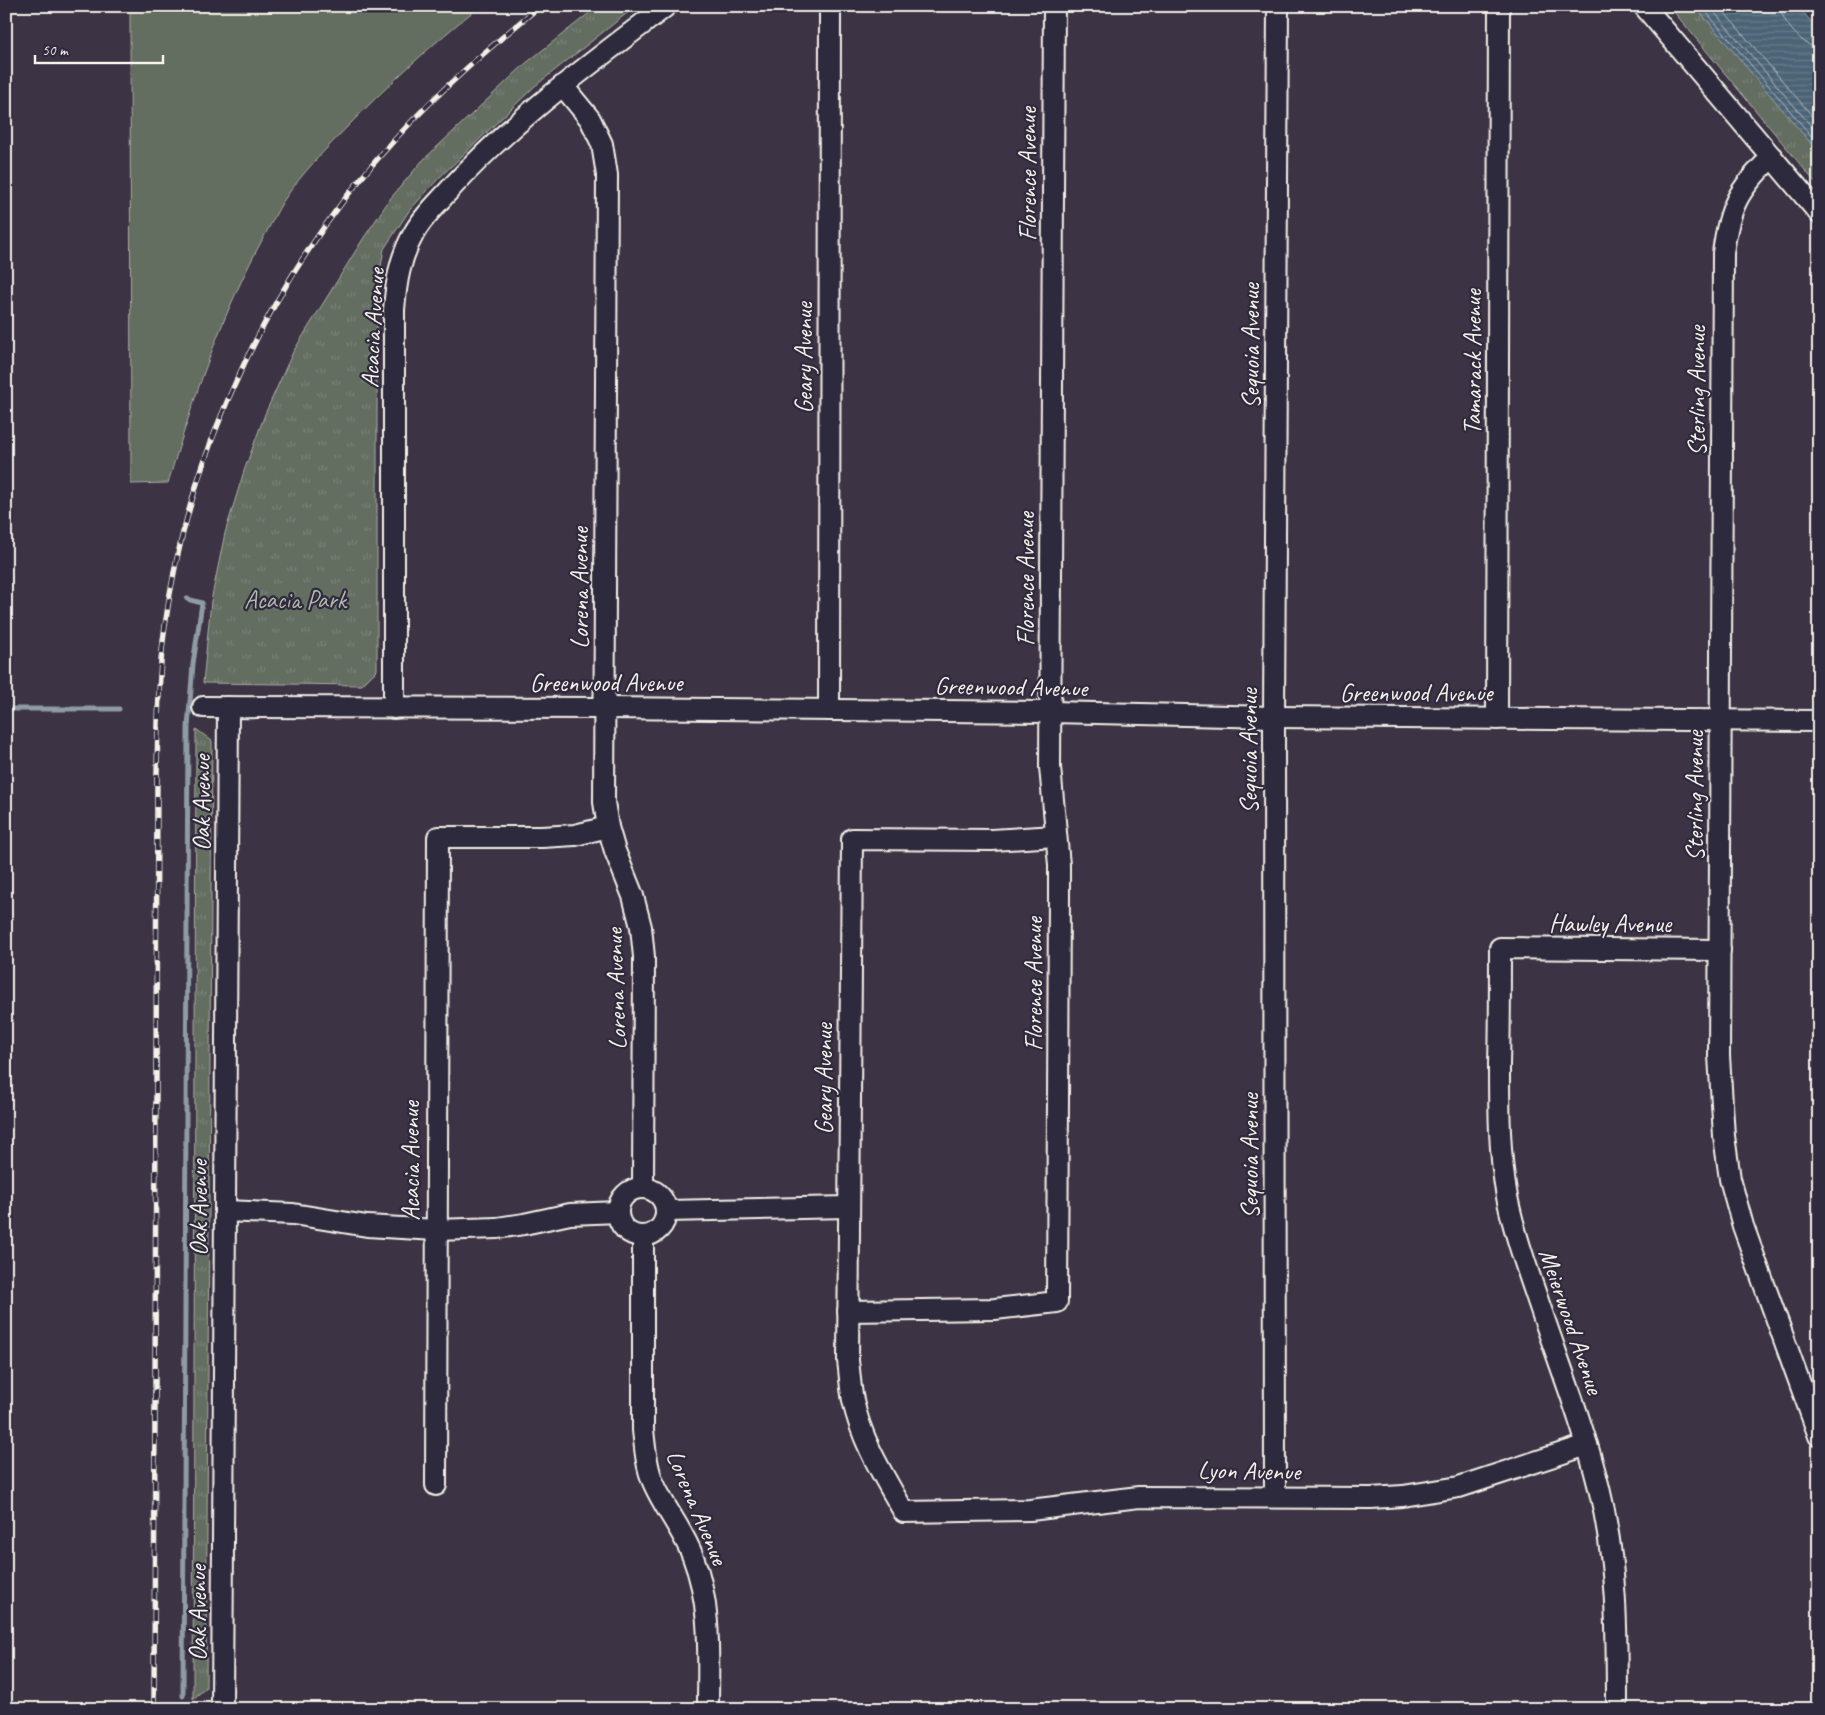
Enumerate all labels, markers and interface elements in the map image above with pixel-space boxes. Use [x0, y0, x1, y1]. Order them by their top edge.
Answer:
scale bar [35, 32, 162, 64]
text: 50 m [42, 41, 69, 60]
street label: Florence Avenue [1012, 105, 1044, 241]
street label: Acacia Avenue [354, 266, 392, 389]
street label: Sequoia Avenue [1235, 281, 1267, 409]
street label: Tamarack Avenue [1457, 287, 1489, 435]
street label: Geary Avenue [788, 301, 820, 414]
street label: Sterling Avenue [1681, 324, 1713, 456]
street label: Florence Avenue [1010, 510, 1042, 646]
street label: Lorena Avenue [564, 525, 596, 649]
park label: Acacia Park [244, 584, 348, 616]
street label: Greenwood Avenue [530, 667, 684, 699]
street label: Greenwood Avenue [934, 670, 1089, 704]
street label: Greenwood Avenue [1340, 677, 1494, 709]
street label: Sequoia Avenue [1233, 686, 1265, 814]
street label: Sterling Avenue [1679, 729, 1711, 861]
street label: Oak Avenue [186, 753, 218, 851]
street label: Hawley Avenue [1549, 908, 1673, 940]
street label: Florence Avenue [1018, 915, 1050, 1051]
street label: Lorena Avenue [598, 926, 634, 1050]
street label: Geary Avenue [808, 1022, 840, 1135]
street label: Sequoia Avenue [1234, 1091, 1266, 1219]
street label: Acacia Avenue [395, 1099, 427, 1221]
street label: Oak Avenue [183, 1158, 215, 1256]
street label: Meierwood Avenue [1531, 1244, 1612, 1400]
street label: Lorena Avenue [659, 1445, 736, 1571]
street label: Lyon Avenue [1198, 1454, 1302, 1488]
street label: Oak Avenue [182, 1563, 214, 1661]

